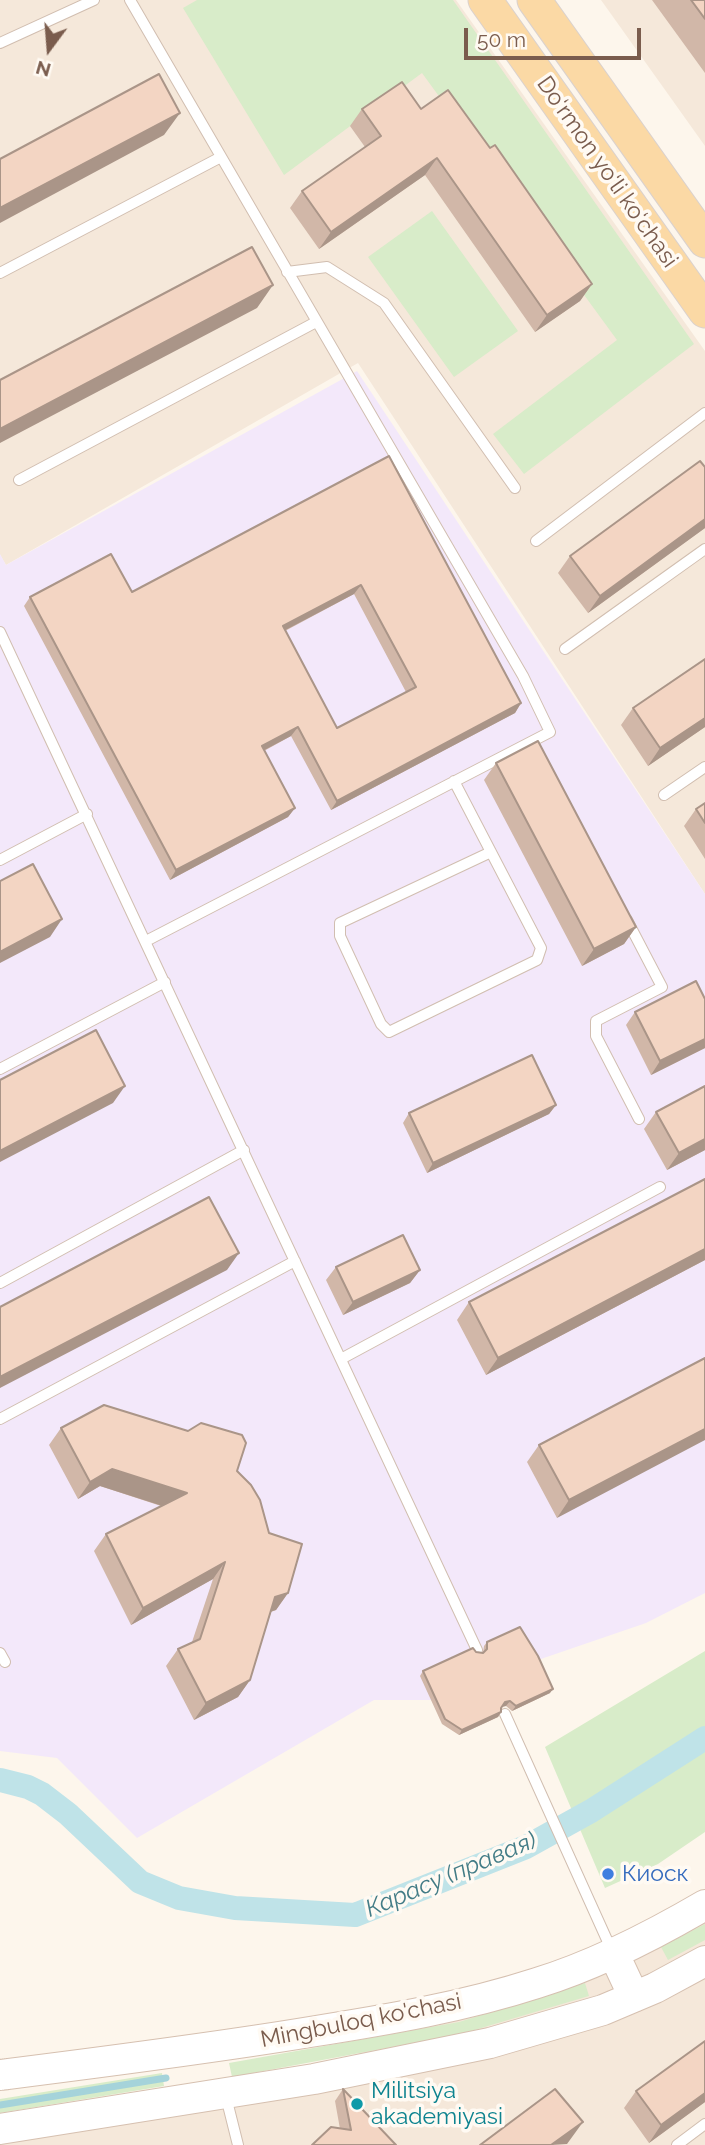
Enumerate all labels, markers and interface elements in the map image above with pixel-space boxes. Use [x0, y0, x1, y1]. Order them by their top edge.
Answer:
north arrow [14, 14, 84, 84]
scale bar [467, 14, 644, 58]
text: 50 m [477, 27, 526, 52]
text: N [33, 57, 53, 82]
street label: Do‘rmon yo‘li ko‘chasi [531, 71, 683, 273]
water label: Карасу (правая) [361, 1826, 541, 1924]
place label: Киоск [622, 1860, 689, 1888]
marker: Киоск [600, 1866, 616, 1882]
street label: Mingbuloq ko'chasi [258, 1988, 464, 2054]
place label: Militsiya akademiyasi [371, 2077, 503, 2131]
marker: Militsiya akademiyasi [349, 2096, 365, 2112]

